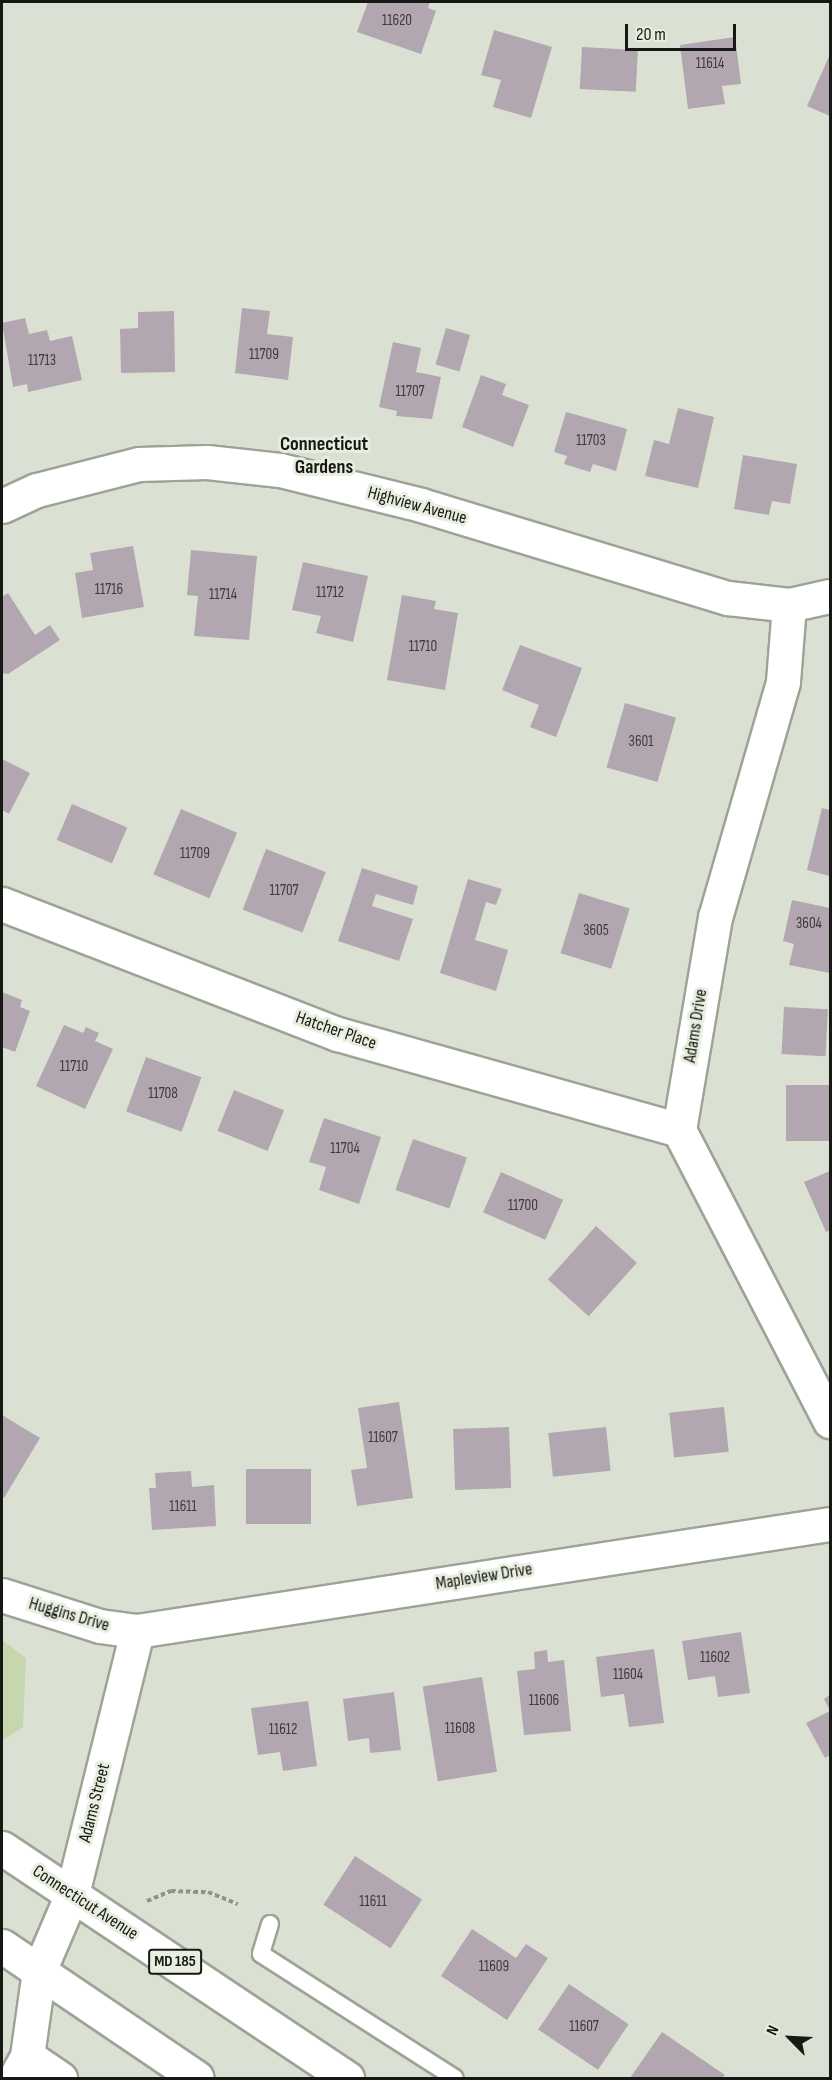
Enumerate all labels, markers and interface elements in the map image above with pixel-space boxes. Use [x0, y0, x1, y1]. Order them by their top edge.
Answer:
house number: 11620 [382, 12, 412, 30]
scale bar [628, 12, 739, 50]
text: 20 m [636, 24, 666, 45]
house number: 11614 [696, 55, 724, 73]
house number: 11709 [249, 346, 279, 364]
house number: 11713 [28, 352, 56, 370]
house number: 11707 [395, 383, 425, 401]
district label: Connecticut Gardens [280, 432, 368, 479]
house number: 11703 [576, 432, 606, 450]
street label: Highview Avenue [365, 482, 469, 530]
house number: 11716 [95, 581, 123, 599]
house number: 11712 [316, 584, 344, 602]
house number: 11714 [209, 586, 237, 604]
house number: 11710 [409, 638, 437, 656]
house number: 3601 [629, 733, 653, 751]
house number: 11709 [180, 845, 210, 863]
house number: 11707 [269, 882, 299, 900]
house number: 3604 [796, 915, 822, 933]
house number: 3605 [583, 922, 609, 940]
street label: Adams Drive [680, 988, 712, 1064]
street label: Hatcher Place [293, 1007, 379, 1055]
house number: 11710 [60, 1058, 88, 1076]
house number: 11708 [148, 1085, 178, 1103]
house number: 11704 [330, 1140, 360, 1158]
house number: 11700 [508, 1197, 538, 1215]
house number: 11607 [368, 1429, 398, 1447]
house number: 11611 [169, 1498, 197, 1516]
street label: Mapleview Drive [434, 1559, 534, 1595]
street label: Huggins Drive [26, 1593, 112, 1637]
house number: 11602 [700, 1649, 730, 1667]
house number: 11604 [613, 1666, 643, 1684]
house number: 11606 [529, 1692, 559, 1710]
house number: 11608 [445, 1720, 475, 1738]
house number: 11612 [269, 1721, 297, 1739]
street label: Adams Street [75, 1761, 115, 1845]
street label: Connecticut Avenue [28, 1861, 142, 1945]
house number: 11611 [359, 1893, 387, 1911]
road number: MD 185 [148, 1949, 202, 1975]
house number: 11609 [479, 1958, 509, 1976]
north arrow [760, 2008, 820, 2068]
house number: 11607 [569, 2018, 599, 2036]
text: N [763, 2023, 784, 2038]

